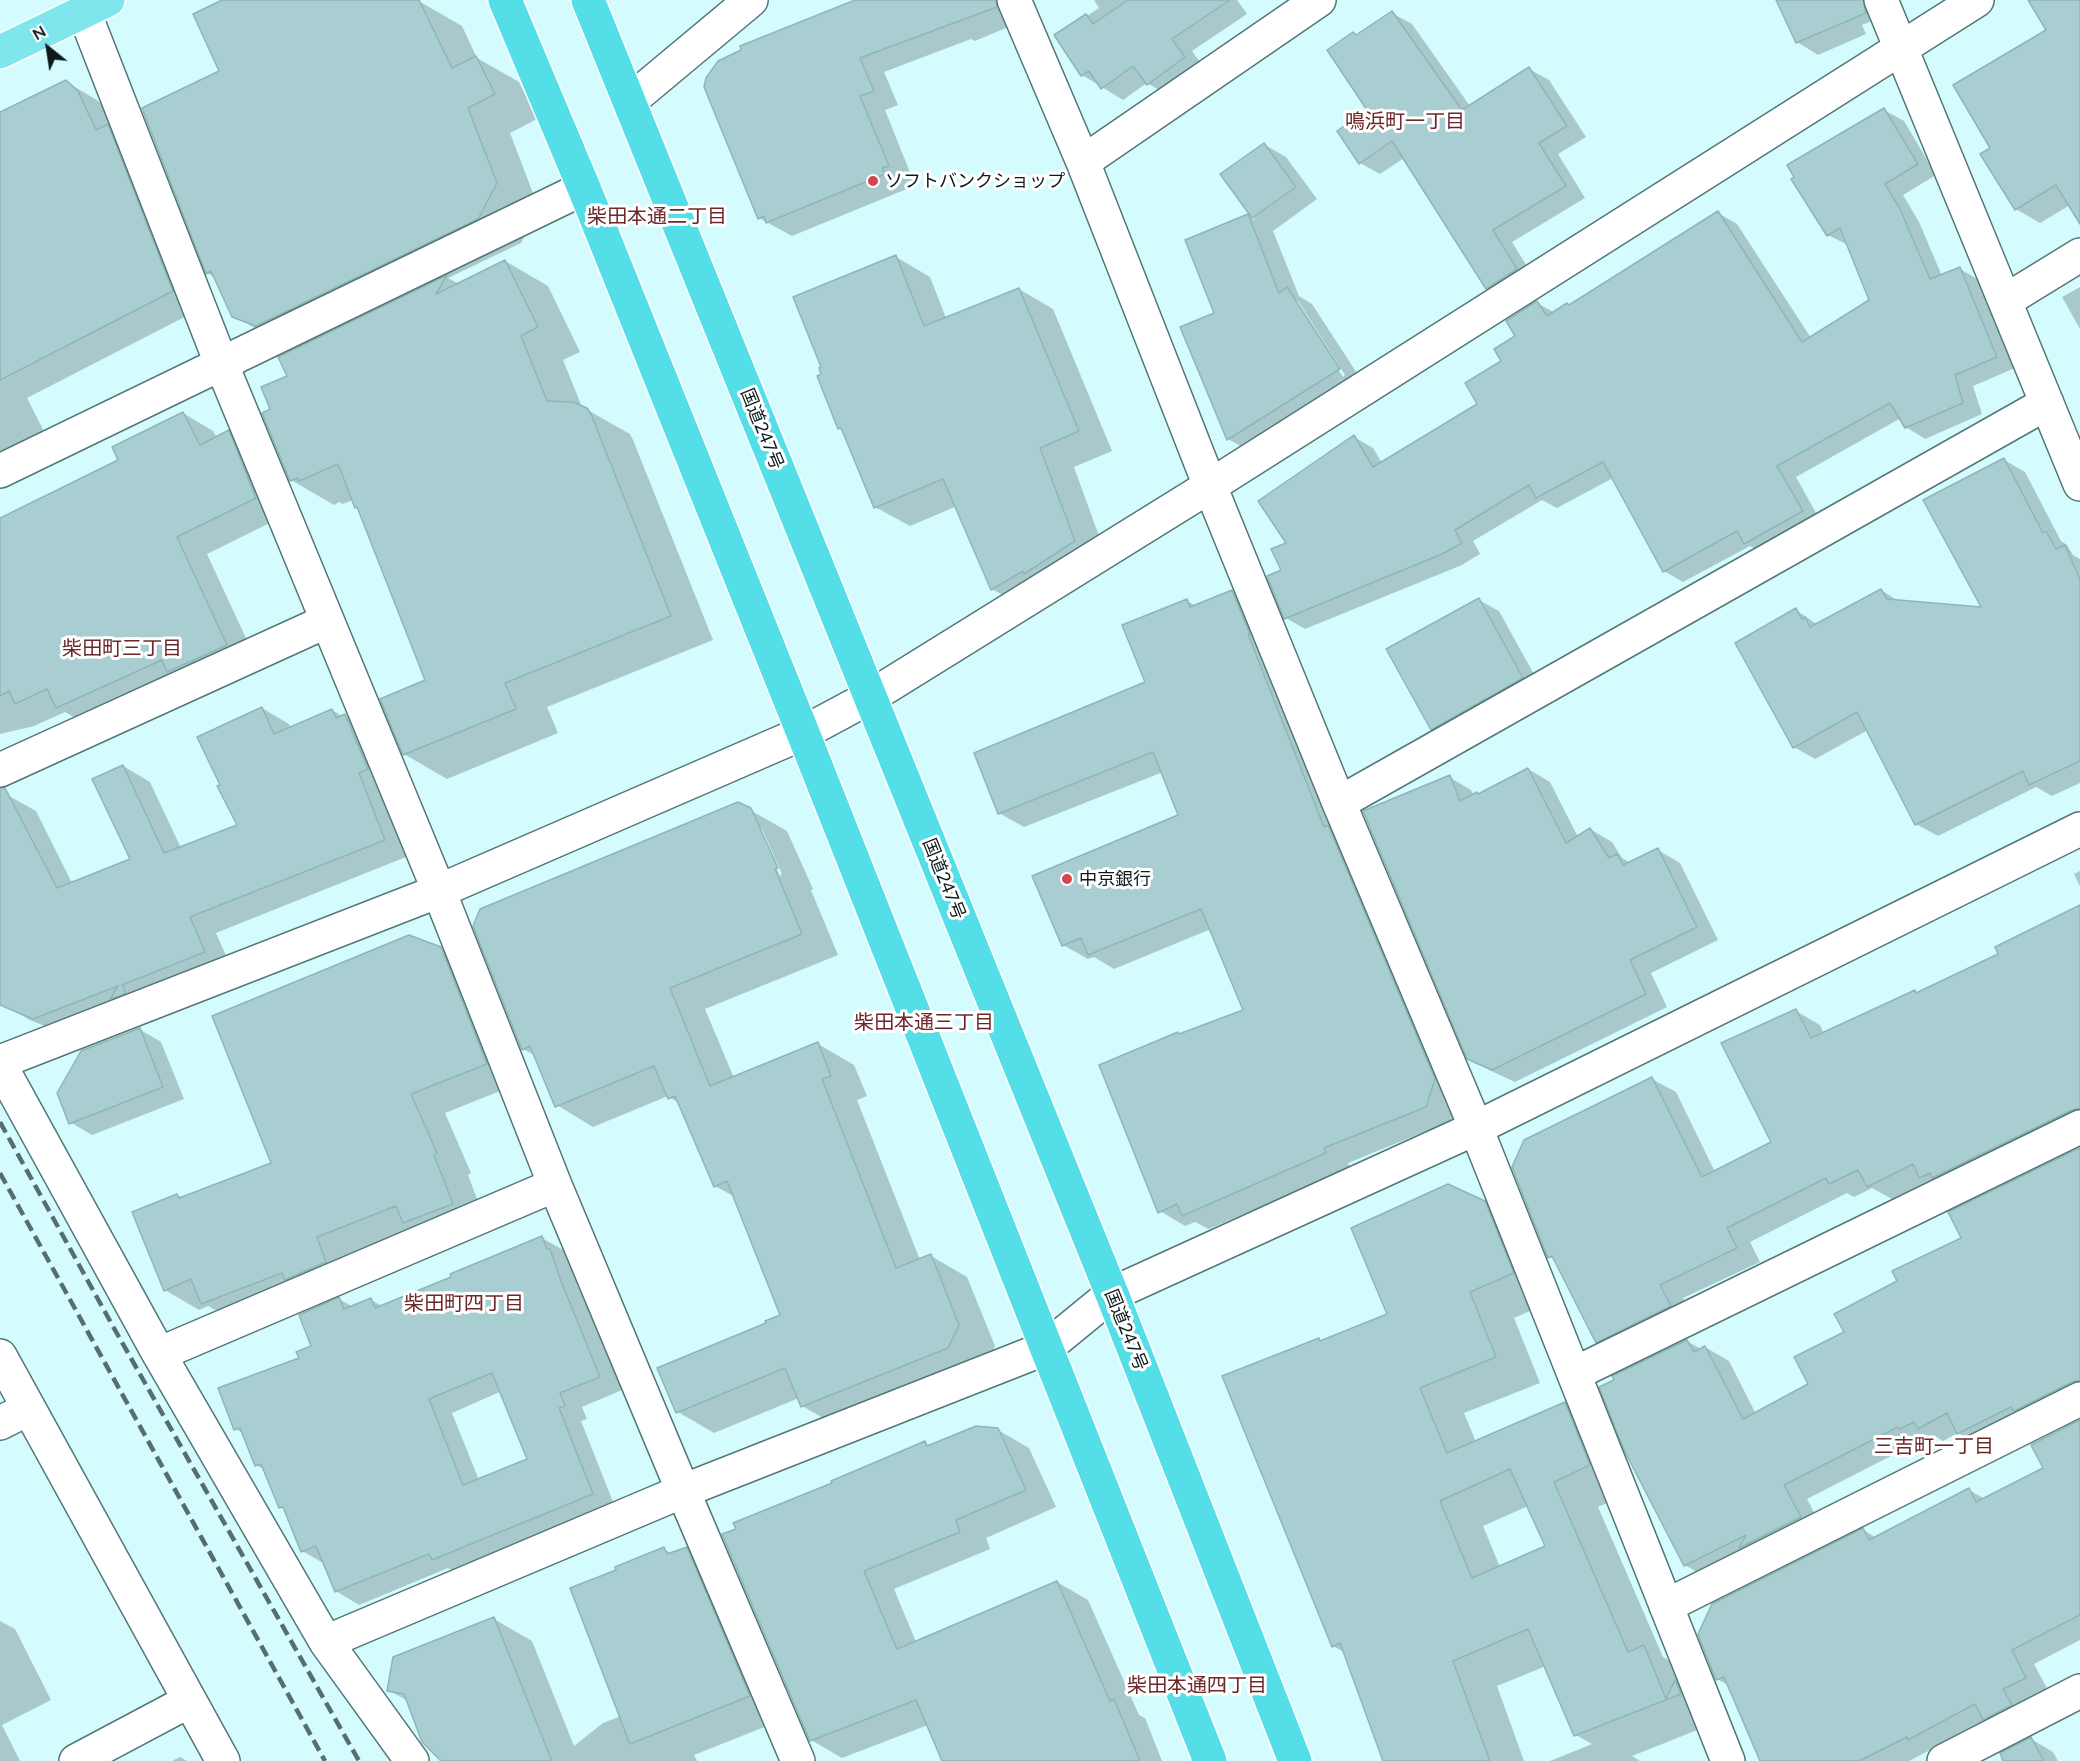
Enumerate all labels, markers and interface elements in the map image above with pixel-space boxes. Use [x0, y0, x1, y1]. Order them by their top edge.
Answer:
north arrow [18, 18, 78, 78]
text: N [29, 21, 49, 43]
district label: 鳴浜町一丁目 [1345, 110, 1465, 134]
place label: ソフトバンクショップ [885, 170, 1065, 192]
marker: ソフトバンクショップ [866, 174, 880, 188]
district label: 柴田本通二丁目 [587, 205, 727, 229]
street label: 国道247号 [736, 385, 788, 473]
district label: 柴田町三丁目 [62, 637, 182, 661]
street label: 国道247号 [918, 835, 970, 923]
place label: 中京銀行 [1079, 868, 1151, 890]
marker: 中京銀行 [1060, 872, 1074, 886]
district label: 柴田本通三丁目 [854, 1011, 994, 1035]
street label: 国道247号 [1100, 1286, 1152, 1374]
district label: 柴田町四丁目 [404, 1292, 524, 1316]
district label: 三吉町一丁目 [1874, 1435, 1994, 1459]
district label: 柴田本通四丁目 [1127, 1674, 1267, 1698]

